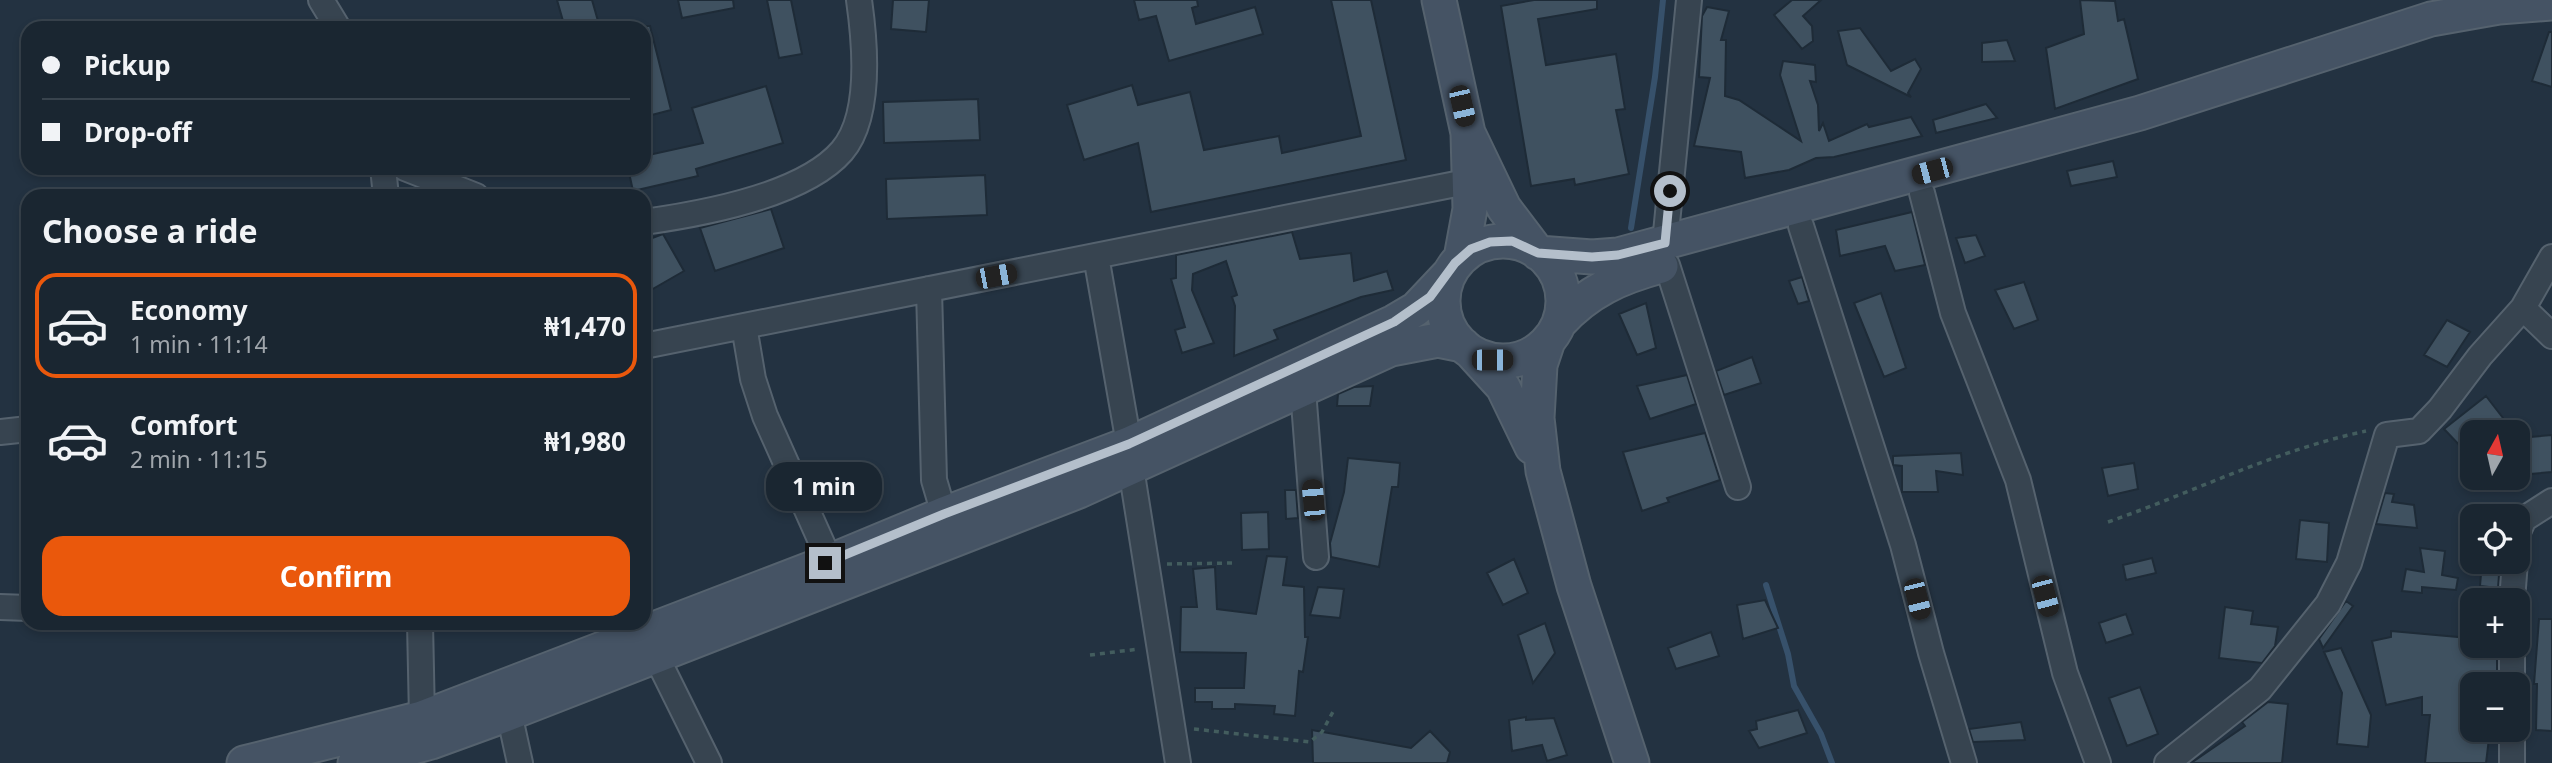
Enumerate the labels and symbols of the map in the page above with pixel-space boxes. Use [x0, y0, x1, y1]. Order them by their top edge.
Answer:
car [1448, 83, 1477, 129]
car [1909, 155, 1956, 187]
route start [1654, 175, 1686, 207]
car [974, 262, 1019, 290]
car [1472, 350, 1514, 371]
north arrow [2460, 420, 2530, 490]
callout: 1 min [767, 462, 883, 510]
car [1301, 478, 1326, 522]
route end [809, 547, 841, 579]
car [2030, 573, 2061, 619]
car [1902, 576, 1933, 622]

